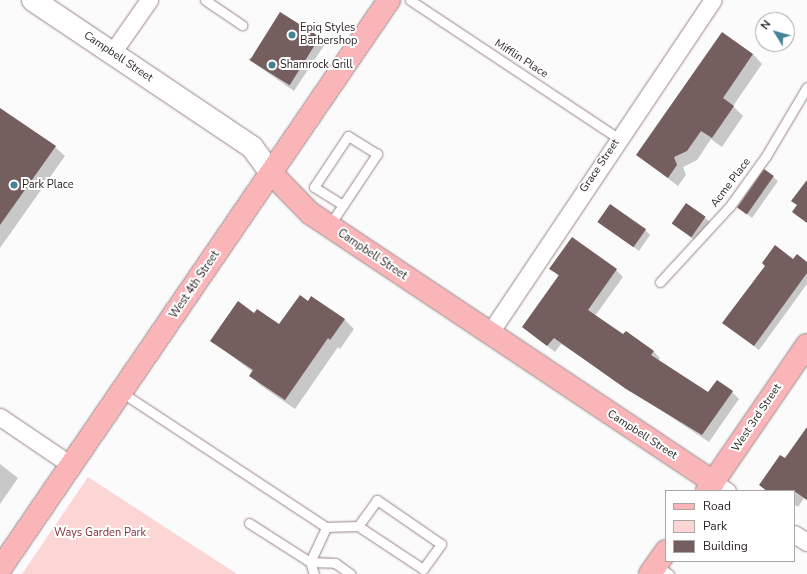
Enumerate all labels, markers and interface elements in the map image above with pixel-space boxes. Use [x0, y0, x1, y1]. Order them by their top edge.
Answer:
north arrow [755, 12, 795, 52]
text: N [757, 17, 774, 33]
place label: Epiq Styles Barbershop [300, 22, 357, 48]
street label: Campbell Street [81, 29, 155, 85]
marker: Epiq Styles Barbershop [287, 30, 297, 40]
street label: Mifflin Place [492, 37, 550, 81]
place label: Shamrock Grill [280, 58, 353, 72]
marker: Shamrock Grill [267, 60, 277, 70]
street label: Grace Street [577, 137, 623, 195]
street label: Acme Place [708, 156, 754, 210]
place label: Park Place [22, 178, 74, 192]
marker: Park Place [9, 180, 19, 190]
street label: Campbell Street [335, 227, 409, 283]
street label: West 4th Street [168, 249, 222, 321]
street label: West 3rd Street [729, 382, 785, 454]
street label: Campbell Street [605, 408, 679, 462]
legend [665, 490, 795, 562]
text: Road [703, 498, 731, 514]
text: Park [703, 518, 727, 534]
park label: Ways Garden Park [54, 526, 146, 540]
text: Building [703, 538, 748, 554]

